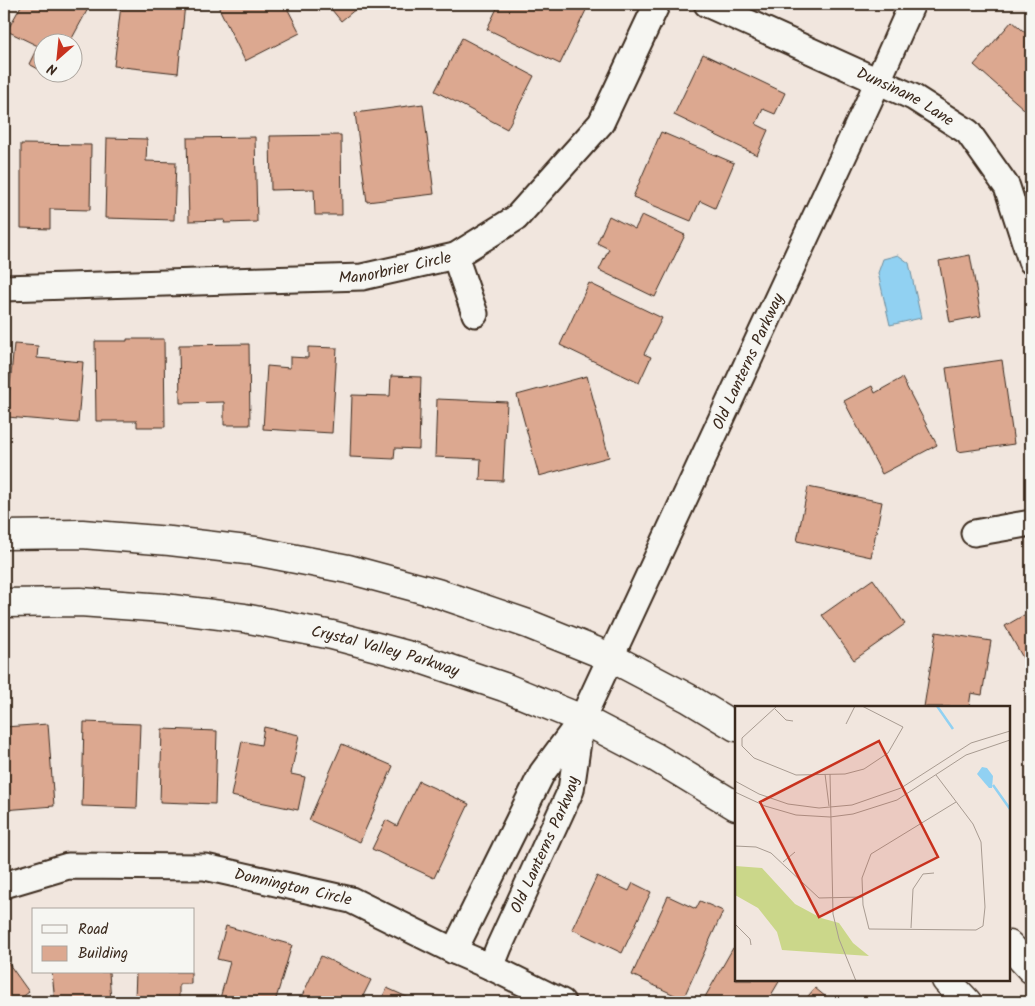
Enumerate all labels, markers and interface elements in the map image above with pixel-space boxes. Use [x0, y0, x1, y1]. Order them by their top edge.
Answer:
north arrow [32, 32, 82, 82]
text: N [43, 57, 61, 81]
street label: Dunsinane Lane [853, 61, 959, 133]
street label: Manorbrier Circle [338, 245, 454, 290]
street label: Old Lanterns Parkway [706, 289, 791, 434]
street label: Crystal Valley Parkway [309, 619, 463, 684]
inset map [735, 706, 1010, 981]
street label: Old Lanterns Parkway [504, 774, 585, 917]
street label: Donnington Circle [232, 861, 354, 912]
legend [32, 908, 195, 974]
text: Road [78, 918, 109, 942]
text: Building [78, 942, 128, 966]

